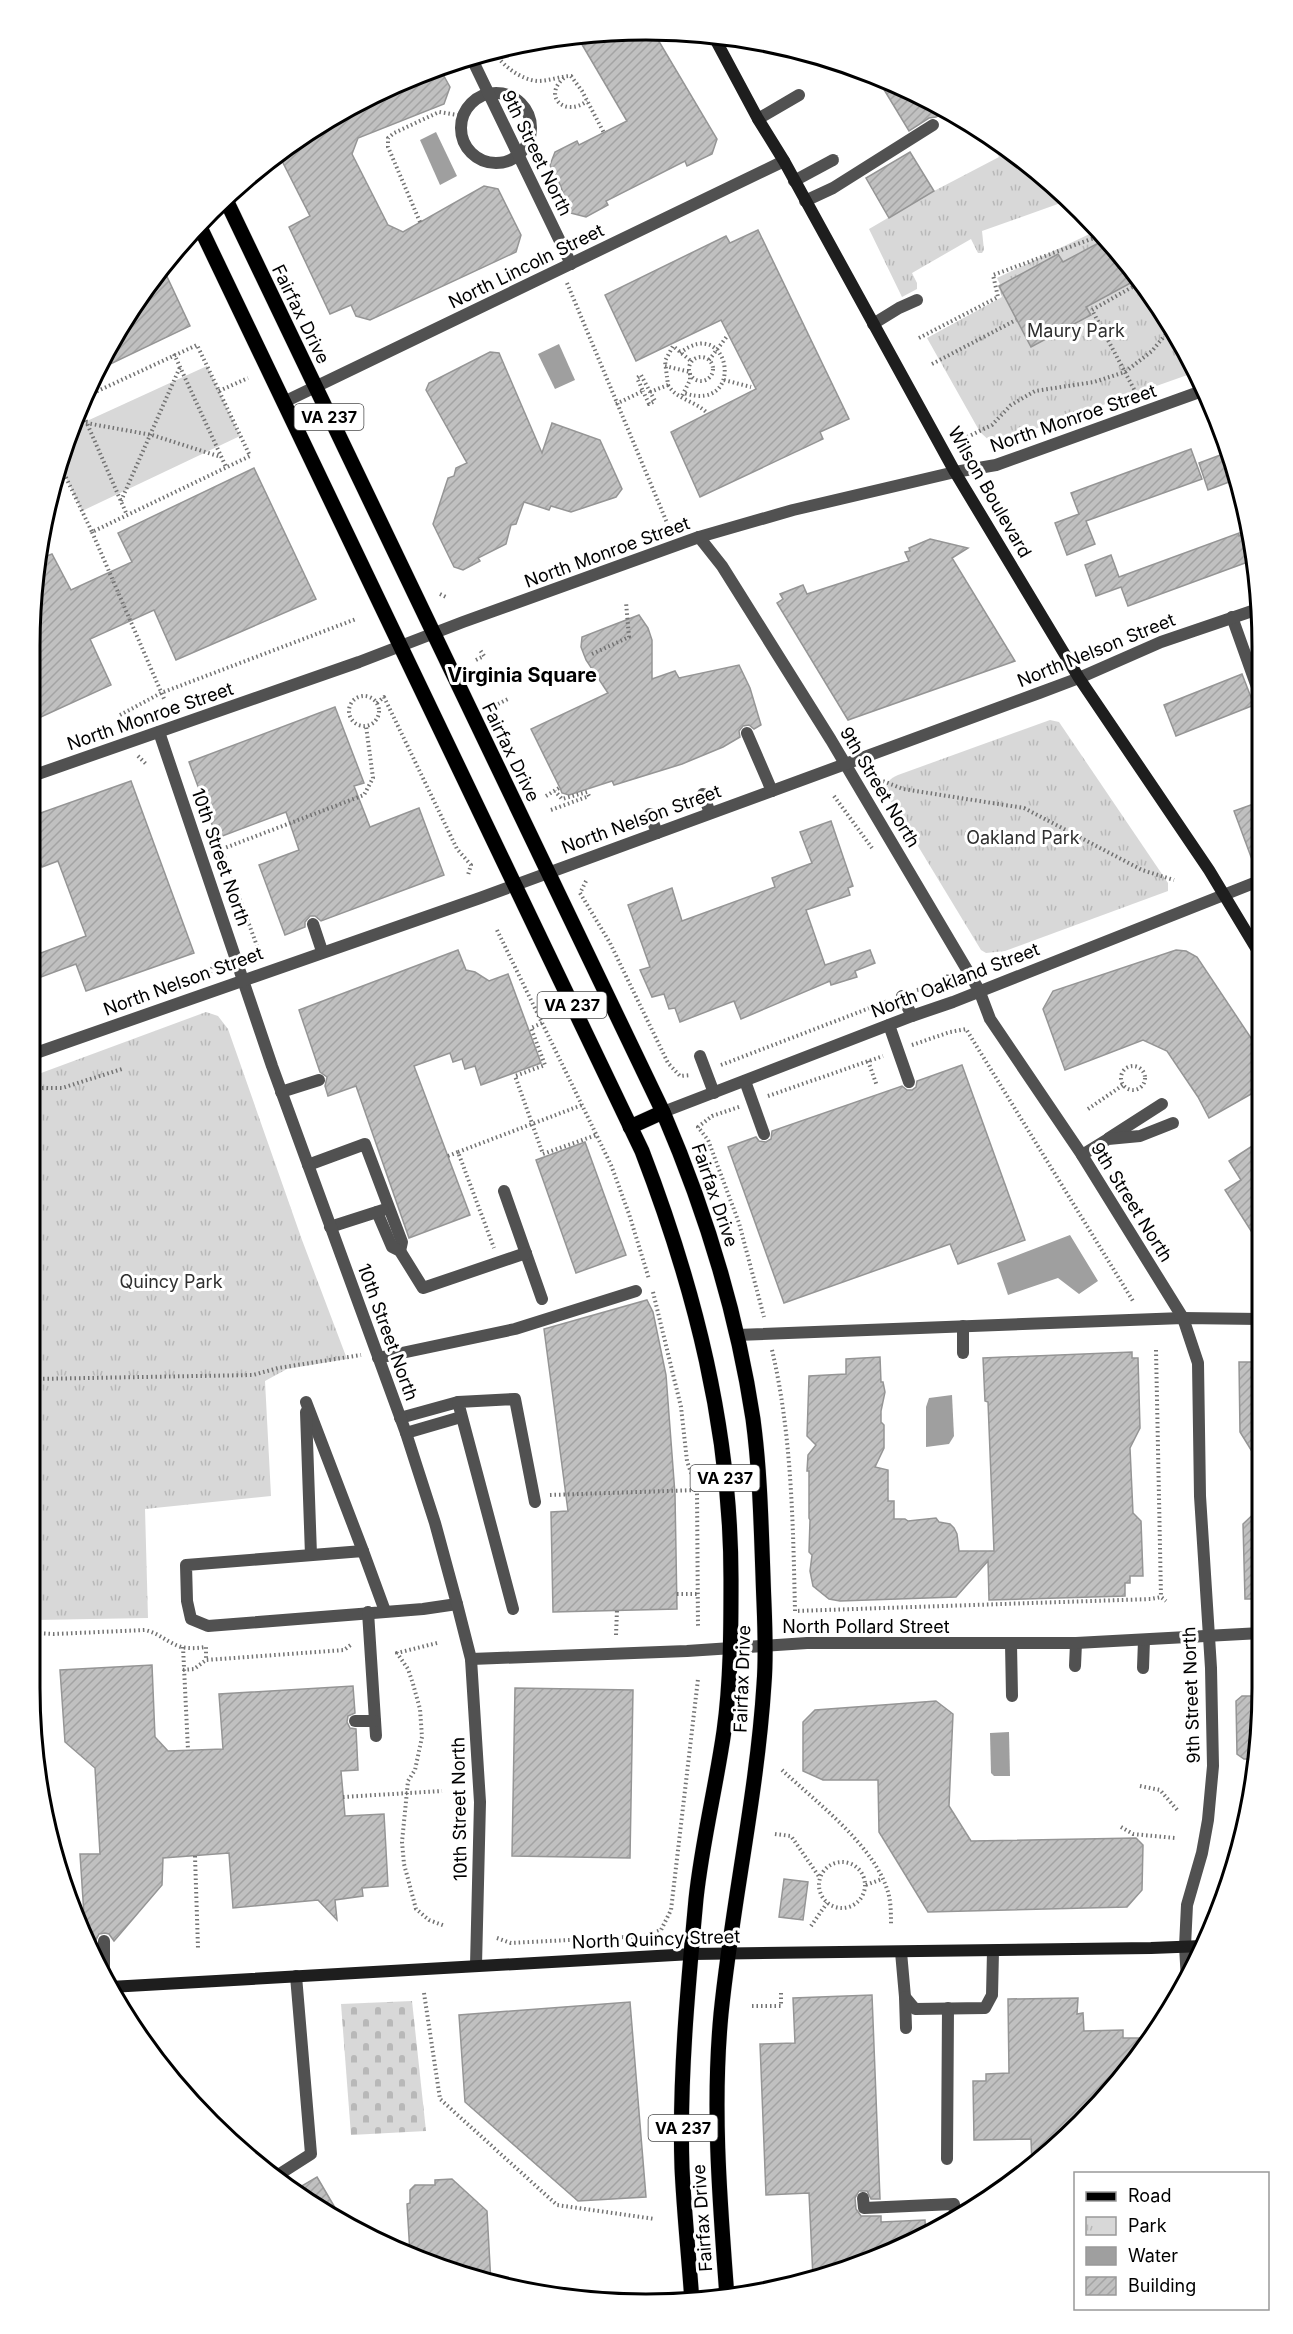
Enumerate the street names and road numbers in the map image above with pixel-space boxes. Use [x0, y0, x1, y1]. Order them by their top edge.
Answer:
street label: 9th Street North [498, 87, 576, 219]
street label: North Lincoln Street [445, 219, 607, 313]
street label: Fairfax Drive [268, 261, 334, 367]
street label: North Monroe Street [987, 380, 1159, 456]
road number: VA 237 [294, 404, 364, 430]
street label: Wilson Boulevard [944, 423, 1036, 561]
street label: North Monroe Street [522, 512, 693, 592]
street label: North Nelson Street [1014, 609, 1178, 691]
street label: North Monroe Street [64, 678, 236, 754]
street label: Fairfax Drive [478, 699, 544, 805]
street label: 9th Street North [836, 723, 924, 851]
street label: North Nelson Street [558, 780, 724, 858]
street label: 10th Street North [188, 785, 254, 929]
street label: North Oakland Street [868, 938, 1042, 1022]
street label: North Nelson Street [100, 942, 266, 1020]
road number: VA 237 [538, 992, 606, 1018]
street label: 9th Street North [1087, 1138, 1177, 1266]
street label: Fairfax Drive [688, 1141, 742, 1249]
street label: 10th Street North [353, 1261, 423, 1403]
road number: VA 237 [690, 1465, 760, 1491]
street label: North Pollard Street [782, 1616, 950, 1637]
street label: Fairfax Drive [730, 1625, 754, 1733]
street label: 9th Street North [1178, 1626, 1204, 1764]
street label: 10th Street North [447, 1737, 471, 1881]
street label: North Quincy Street [572, 1926, 741, 1952]
road number: VA 237 [648, 2115, 718, 2141]
street label: Fairfax Drive [688, 2164, 716, 2272]

